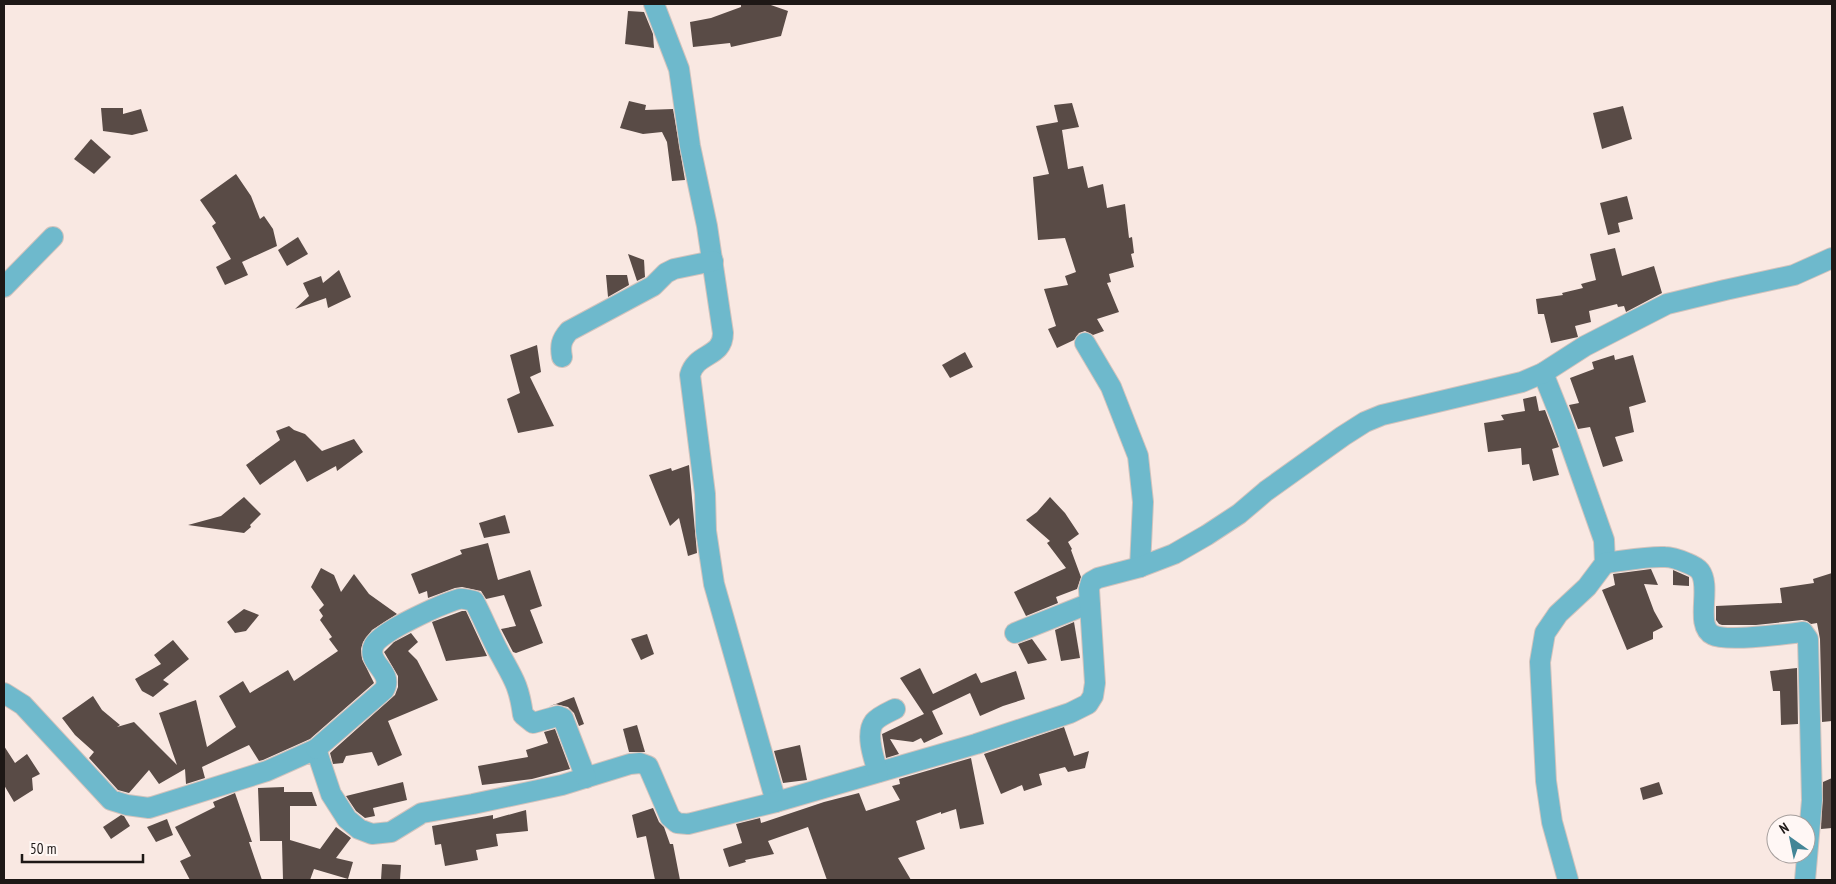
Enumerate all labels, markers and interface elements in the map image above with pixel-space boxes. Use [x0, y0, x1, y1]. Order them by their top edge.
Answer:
north arrow [1766, 814, 1816, 864]
text: N [1776, 818, 1792, 838]
scale bar [22, 832, 144, 864]
text: 50 m [30, 839, 56, 858]

